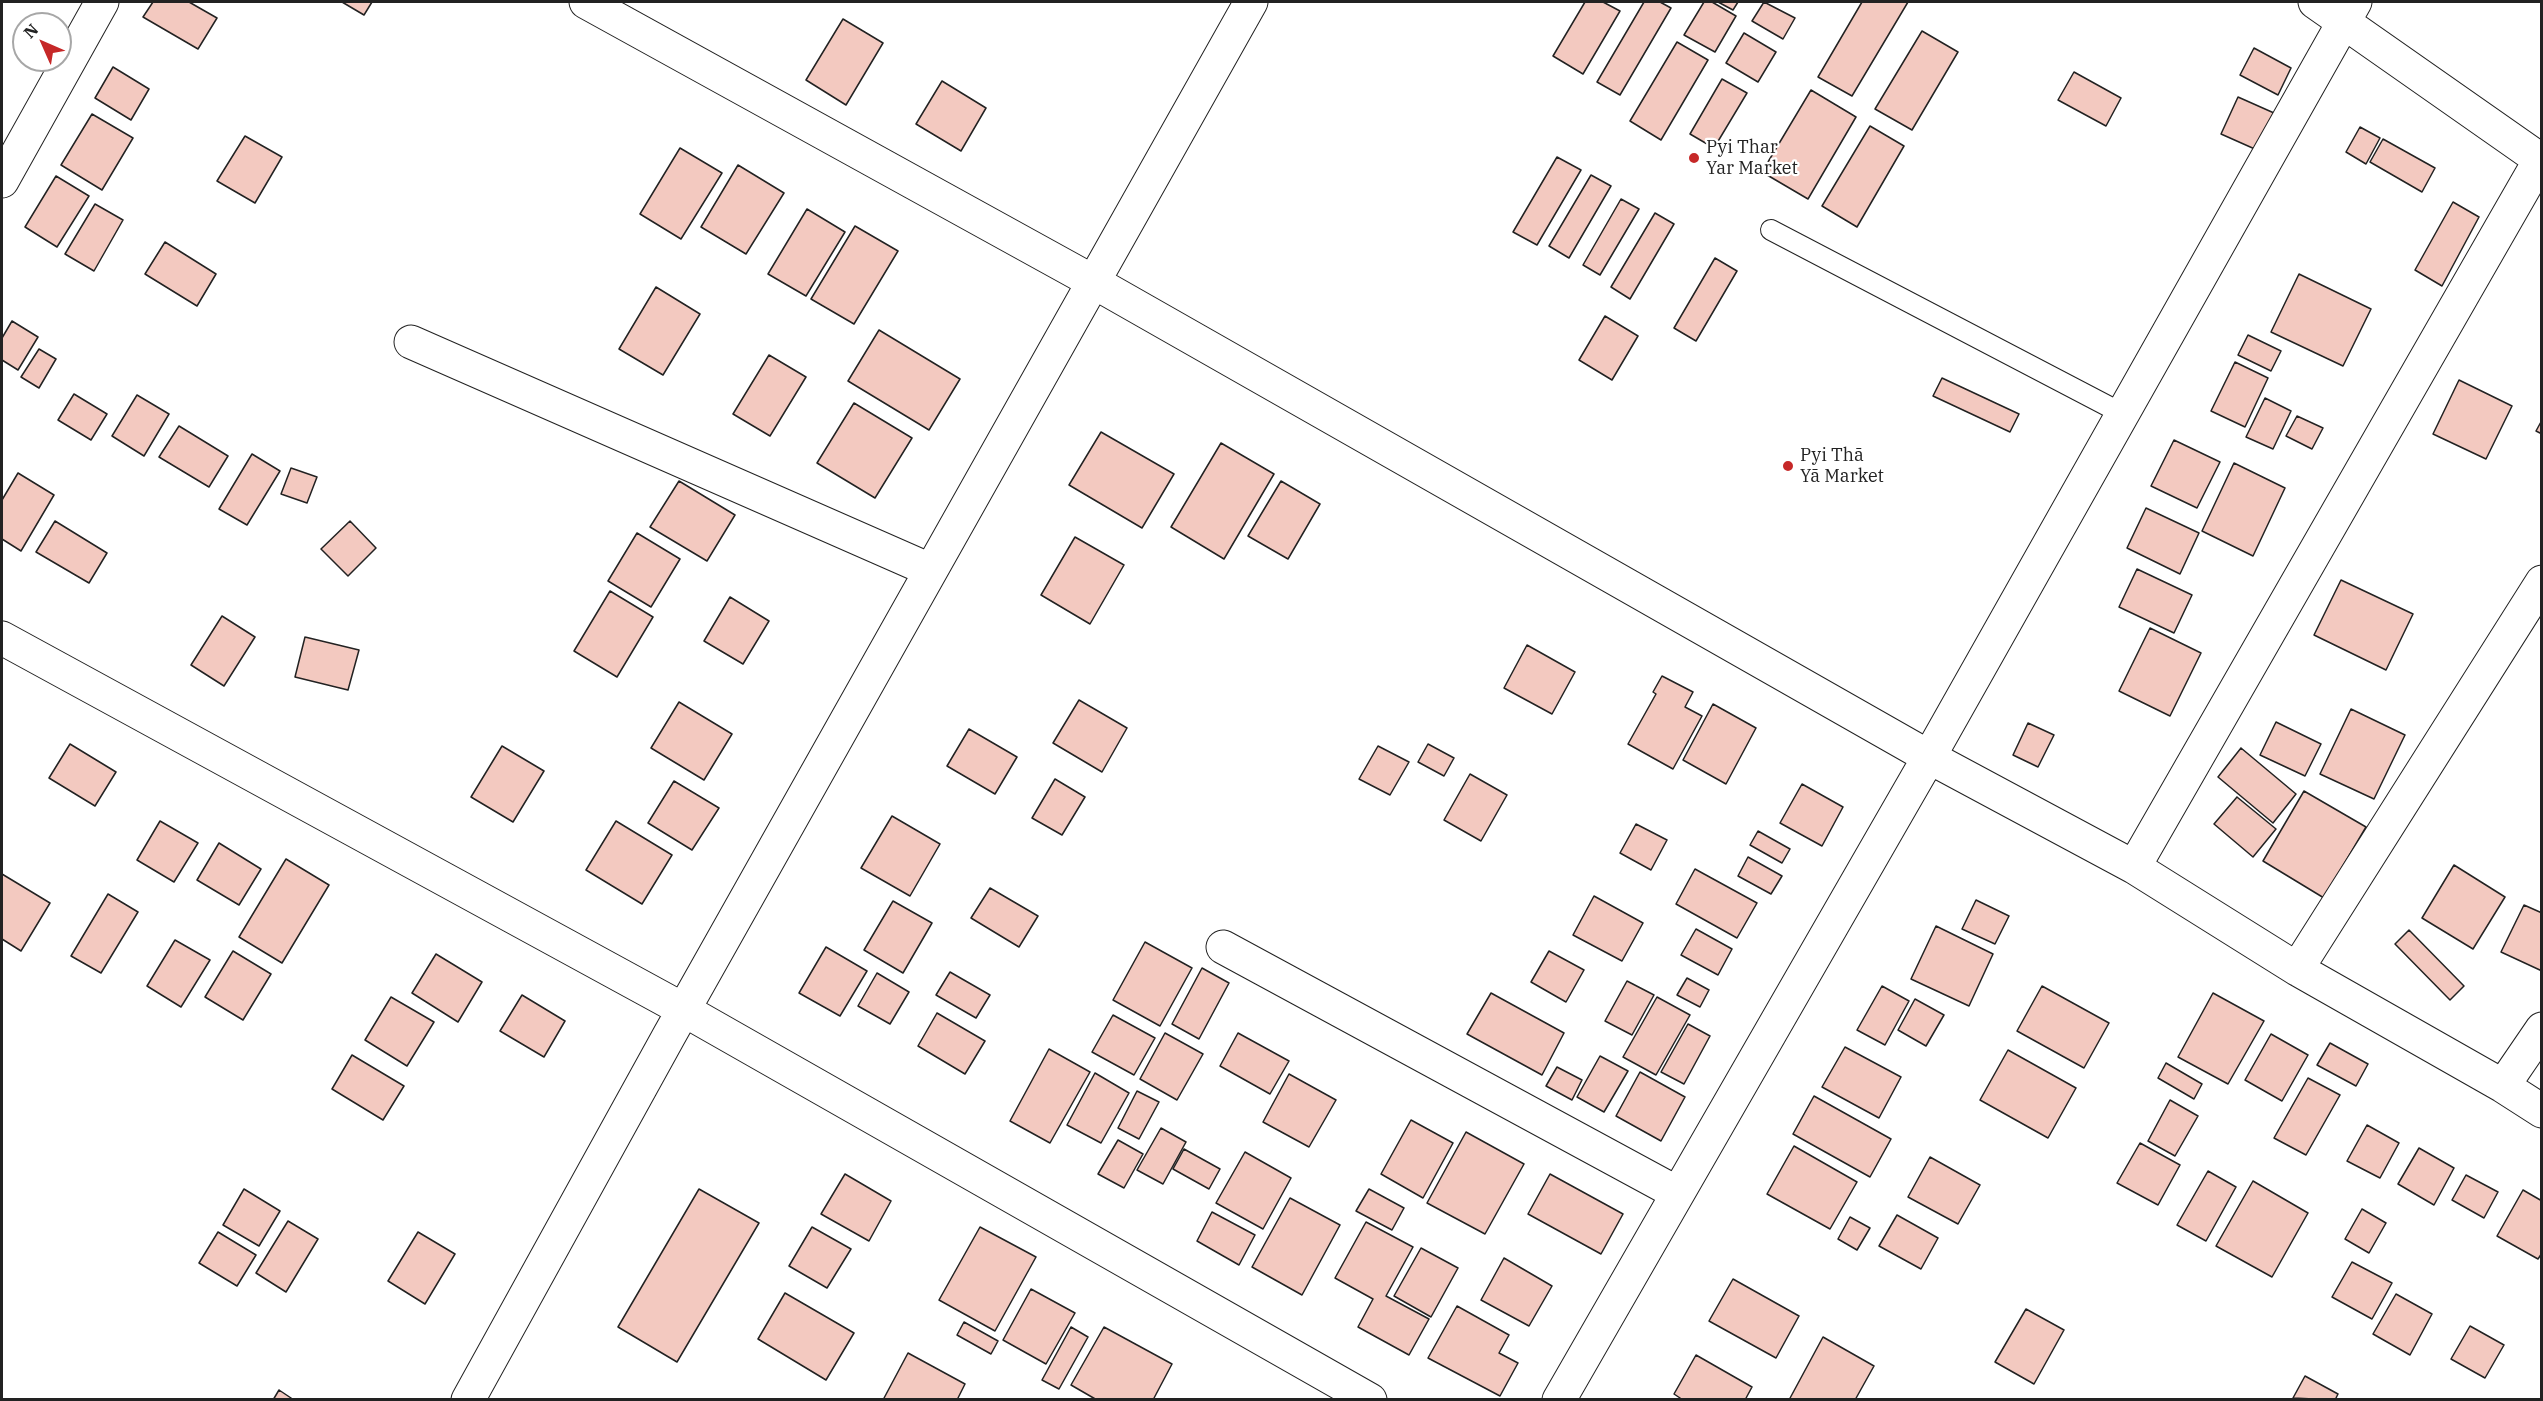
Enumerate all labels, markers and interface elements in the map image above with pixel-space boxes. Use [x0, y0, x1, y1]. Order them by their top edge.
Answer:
north arrow [12, 12, 72, 72]
text: N [19, 19, 42, 42]
place label: Pyi Thar Yar Market [1706, 137, 1798, 180]
marker: Pyi Thar Yar Market [1687, 151, 1701, 165]
place label: Pyi Thā Yā Market [1800, 445, 1884, 488]
marker: Pyi Thā Yā Market [1781, 459, 1795, 473]

